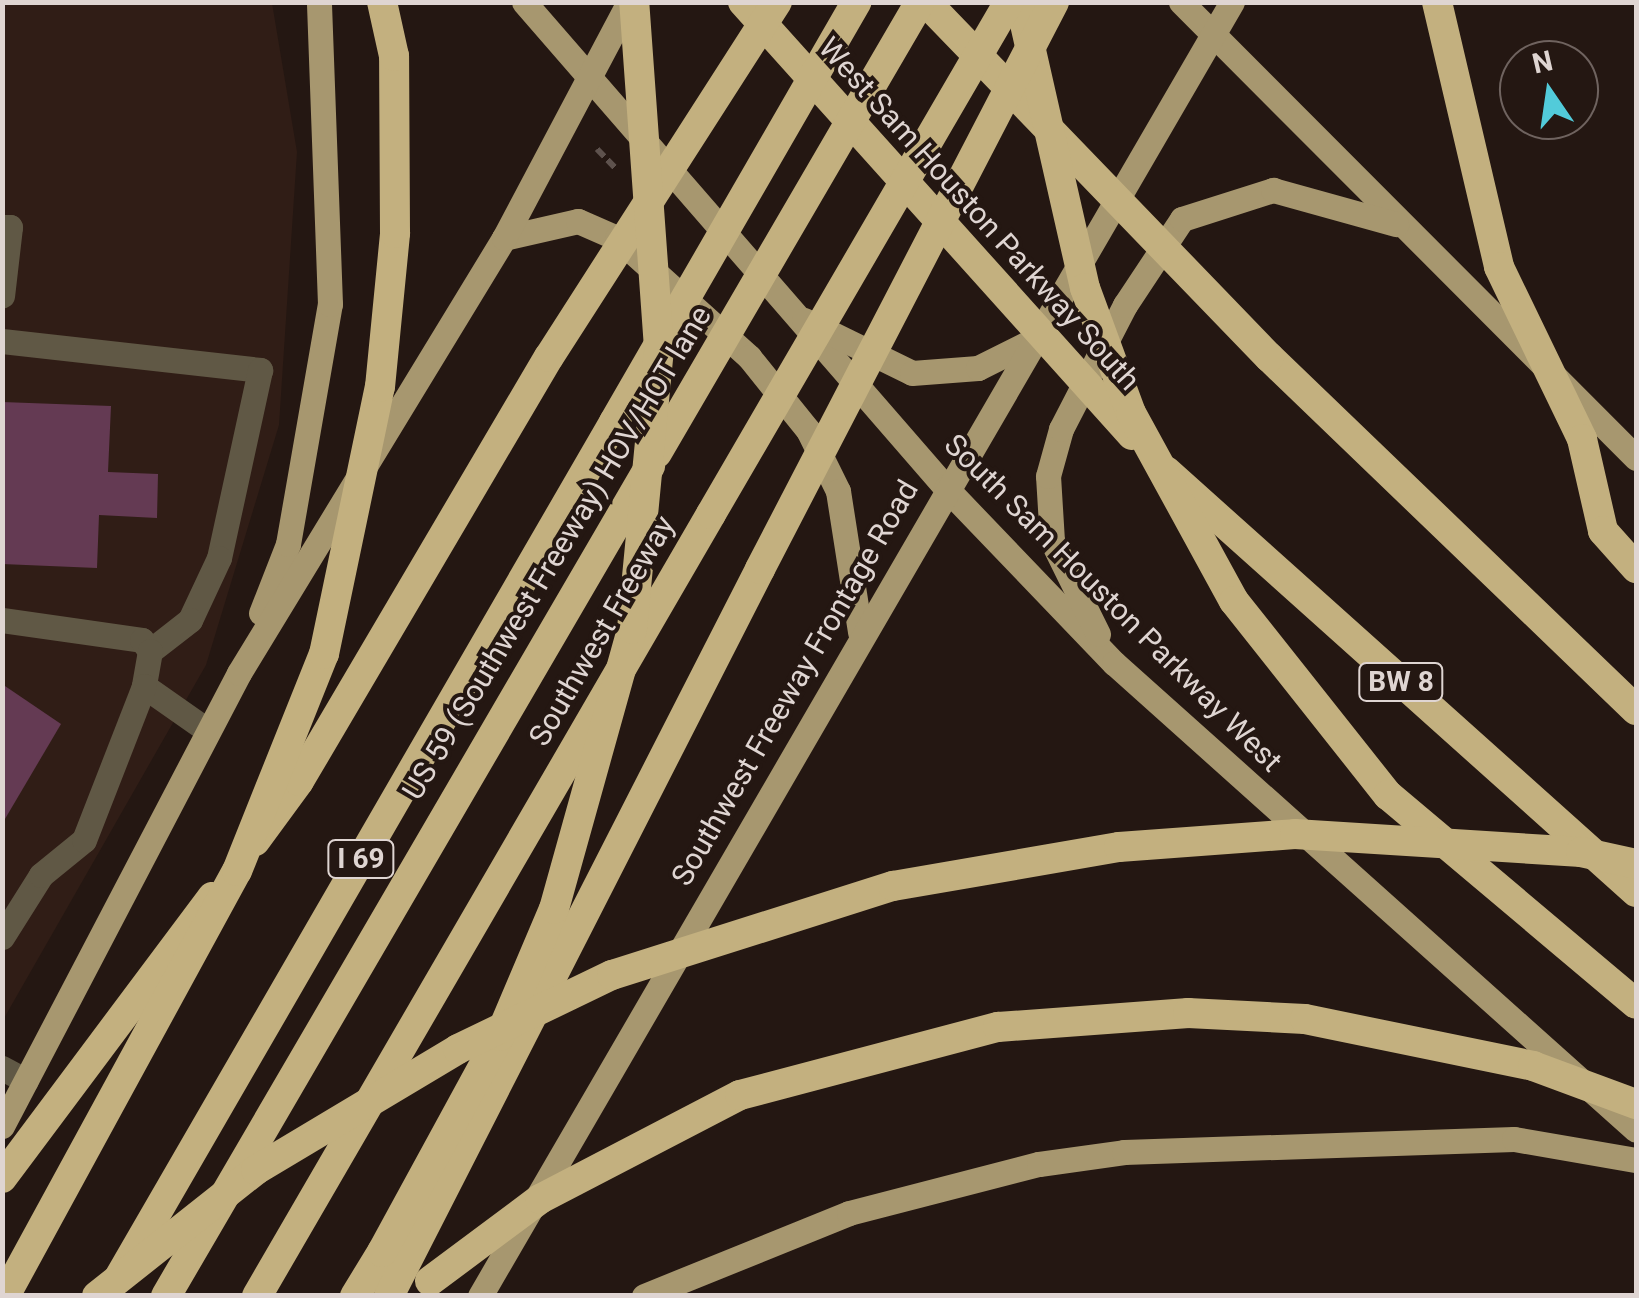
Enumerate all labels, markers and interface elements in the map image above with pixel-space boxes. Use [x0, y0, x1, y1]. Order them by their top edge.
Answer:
street label: West Sam Houston Parkway South [811, 30, 1147, 398]
north arrow [1499, 40, 1599, 140]
text: N [1529, 44, 1556, 81]
street label: US 59 (Southwest Freeway) HOV/HOT lane [395, 299, 719, 807]
street label: South Sam Houston Parkway West [937, 427, 1289, 779]
street label: Southwest Freeway Frontage Road [664, 474, 926, 892]
street label: Southwest Freeway [521, 510, 683, 752]
road number: BW 8 [1356, 659, 1446, 705]
road number: I 69 [326, 836, 396, 882]

